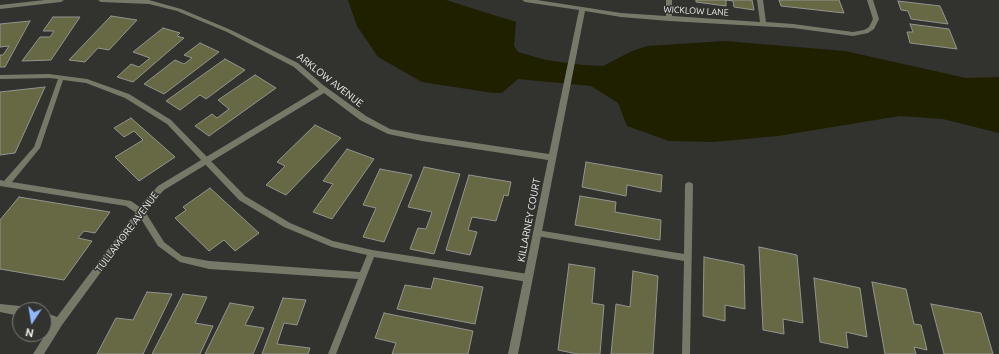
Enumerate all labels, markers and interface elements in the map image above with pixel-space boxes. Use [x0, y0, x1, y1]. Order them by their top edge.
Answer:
street label: WICKLOW LANE [663, 4, 729, 18]
street label: ARKLOW AVENUE [295, 51, 365, 109]
street label: KILLARNEY COURT [515, 177, 543, 263]
street label: TULLAMORE AVENUE [93, 189, 161, 275]
north arrow [12, 302, 52, 342]
text: N [24, 326, 35, 339]

